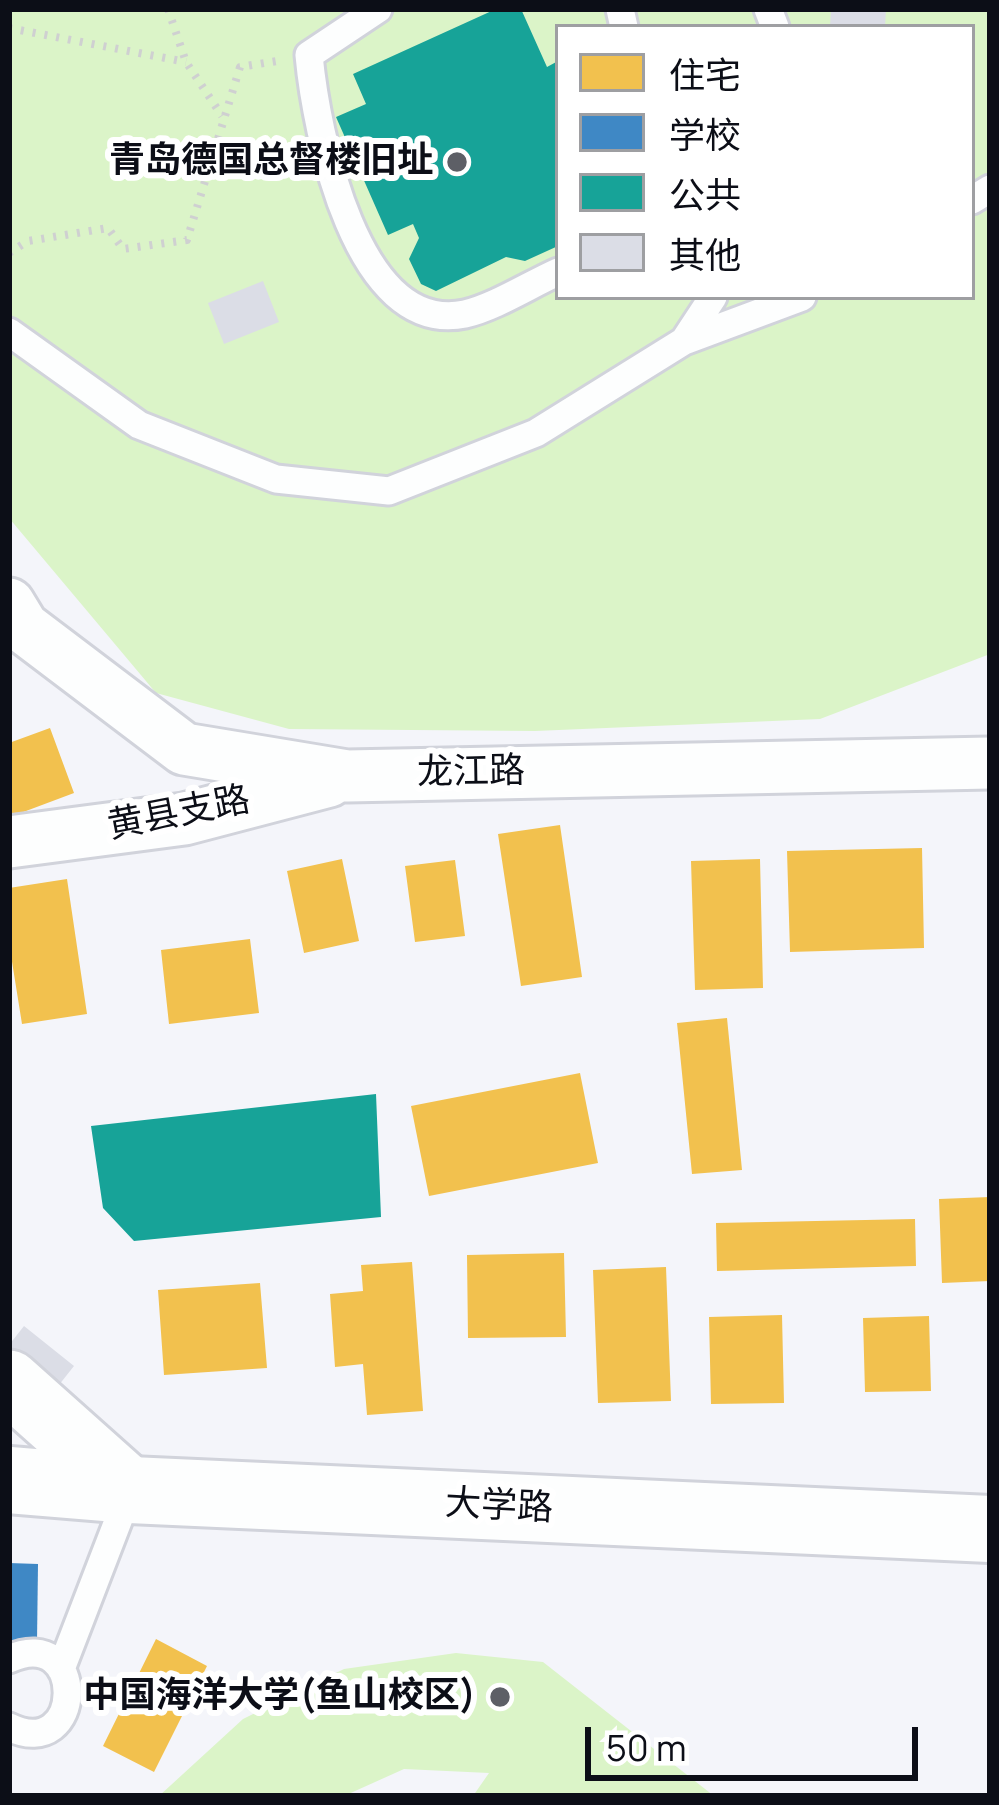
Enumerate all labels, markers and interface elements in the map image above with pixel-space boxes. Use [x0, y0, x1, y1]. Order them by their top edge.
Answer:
legend [555, 24, 975, 300]
text: 住宅 [669, 50, 741, 99]
text: 学校 [669, 110, 741, 159]
place label: 青岛德国总督楼旧址 [109, 140, 433, 184]
marker: 青岛德国总督楼旧址 [444, 149, 470, 175]
text: 公共 [669, 170, 741, 219]
text: 其他 [669, 230, 741, 279]
street label: 龙江路 [417, 750, 525, 796]
street label: 黄县支路 [104, 779, 254, 849]
street label: 大学路 [444, 1483, 554, 1531]
place label: 中国海洋大学(鱼山校区) [83, 1675, 476, 1719]
marker: 中国海洋大学(鱼山校区) [487, 1684, 513, 1710]
scale bar [591, 1703, 924, 1777]
text: 50 m [606, 1723, 686, 1772]

